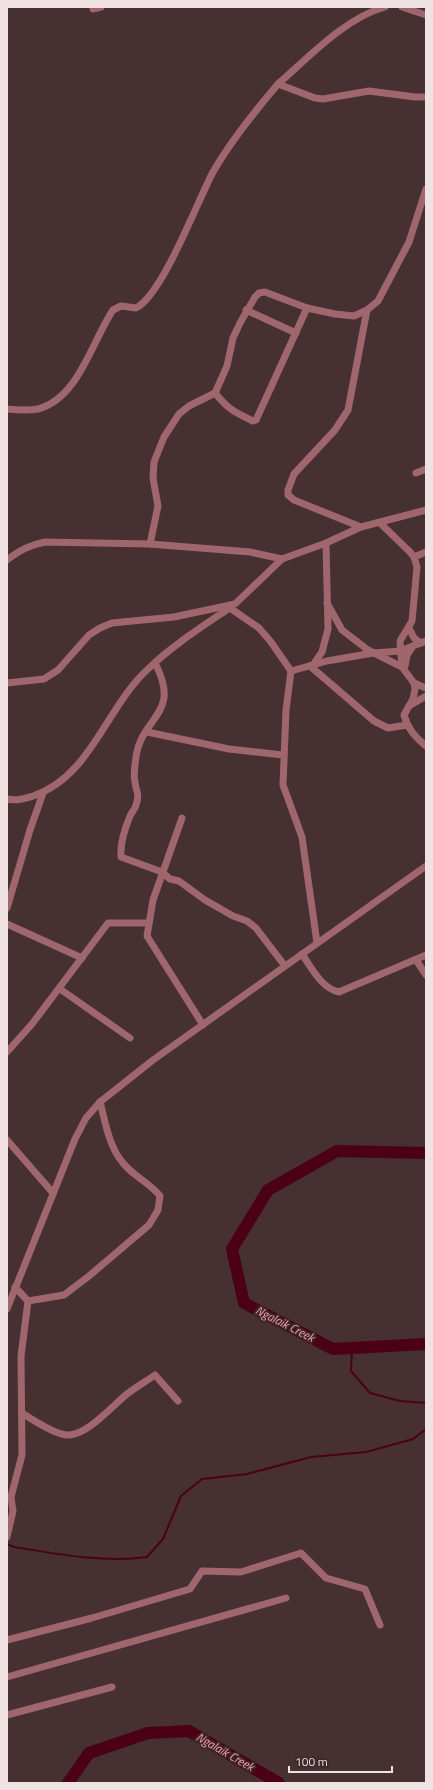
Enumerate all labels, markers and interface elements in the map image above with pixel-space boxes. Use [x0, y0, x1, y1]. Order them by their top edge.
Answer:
water label: Ngalaik Creek [252, 1301, 320, 1347]
water label: Ngalaik Creek [193, 1727, 259, 1777]
scale bar [289, 1748, 392, 1774]
text: 100 m [295, 1752, 328, 1771]

